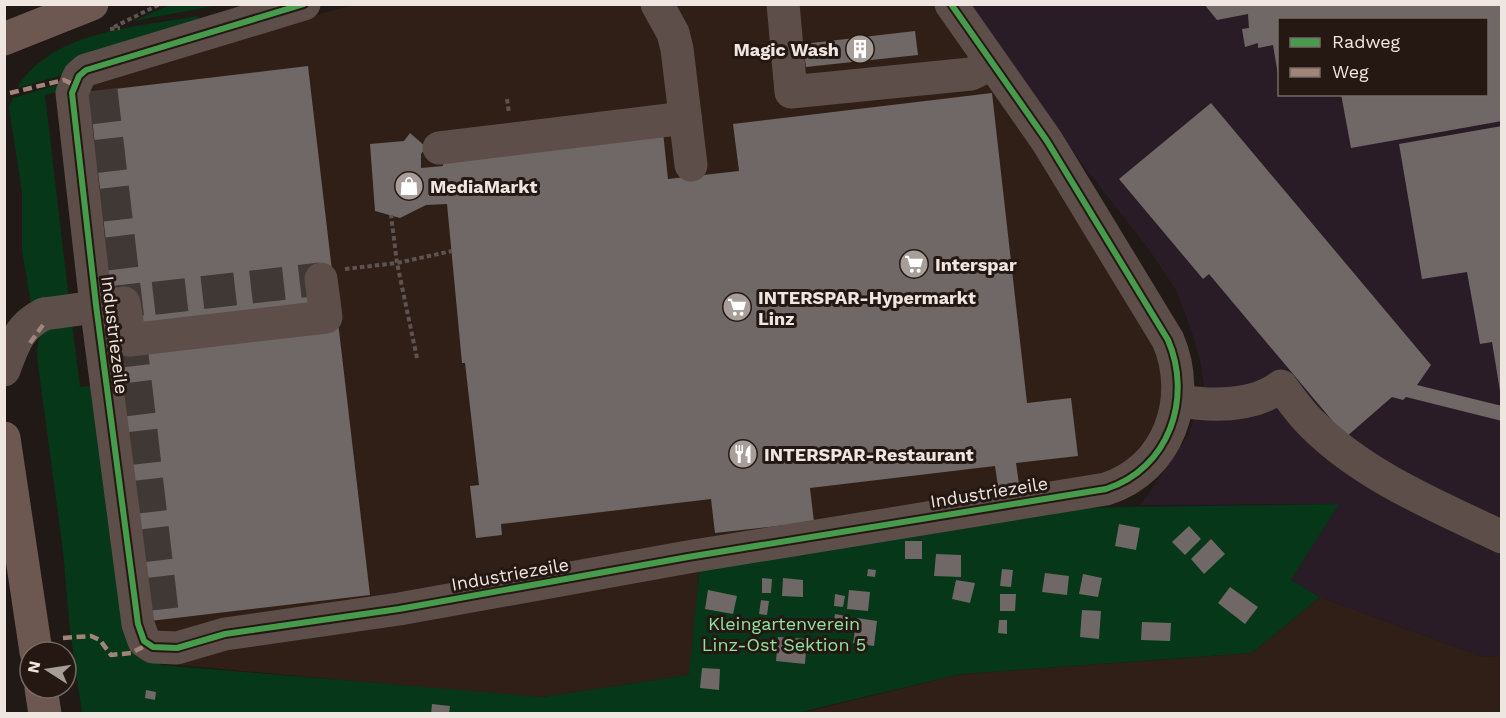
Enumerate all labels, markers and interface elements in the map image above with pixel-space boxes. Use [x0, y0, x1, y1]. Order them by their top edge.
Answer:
legend [1278, 18, 1488, 96]
text: Radweg [1332, 31, 1401, 52]
building icon: Magic Wash [844, 33, 876, 65]
place label: Magic Wash [733, 39, 839, 60]
text: Weg [1332, 61, 1369, 82]
shop icon: MediaMarkt [393, 170, 425, 202]
place label: MediaMarkt [430, 176, 537, 197]
supermarket icon: Interspar [898, 248, 930, 280]
place label: Interspar [935, 254, 1017, 275]
street label: Industriezeile [97, 275, 133, 395]
place label: INTERSPAR-Hypermarkt Linz [758, 287, 976, 329]
supermarket icon: INTERSPAR-Hypermarkt Linz [721, 291, 753, 323]
restaurant icon: INTERSPAR-Restaurant [727, 438, 759, 470]
place label: INTERSPAR-Restaurant [764, 444, 974, 465]
street label: Industriezeile [929, 472, 1049, 512]
street label: Industriezeile [450, 553, 570, 595]
park label: Kleingartenverein Linz-Ost Sektion 5 [702, 613, 866, 655]
north arrow [18, 640, 78, 700]
text: N [23, 659, 44, 675]

